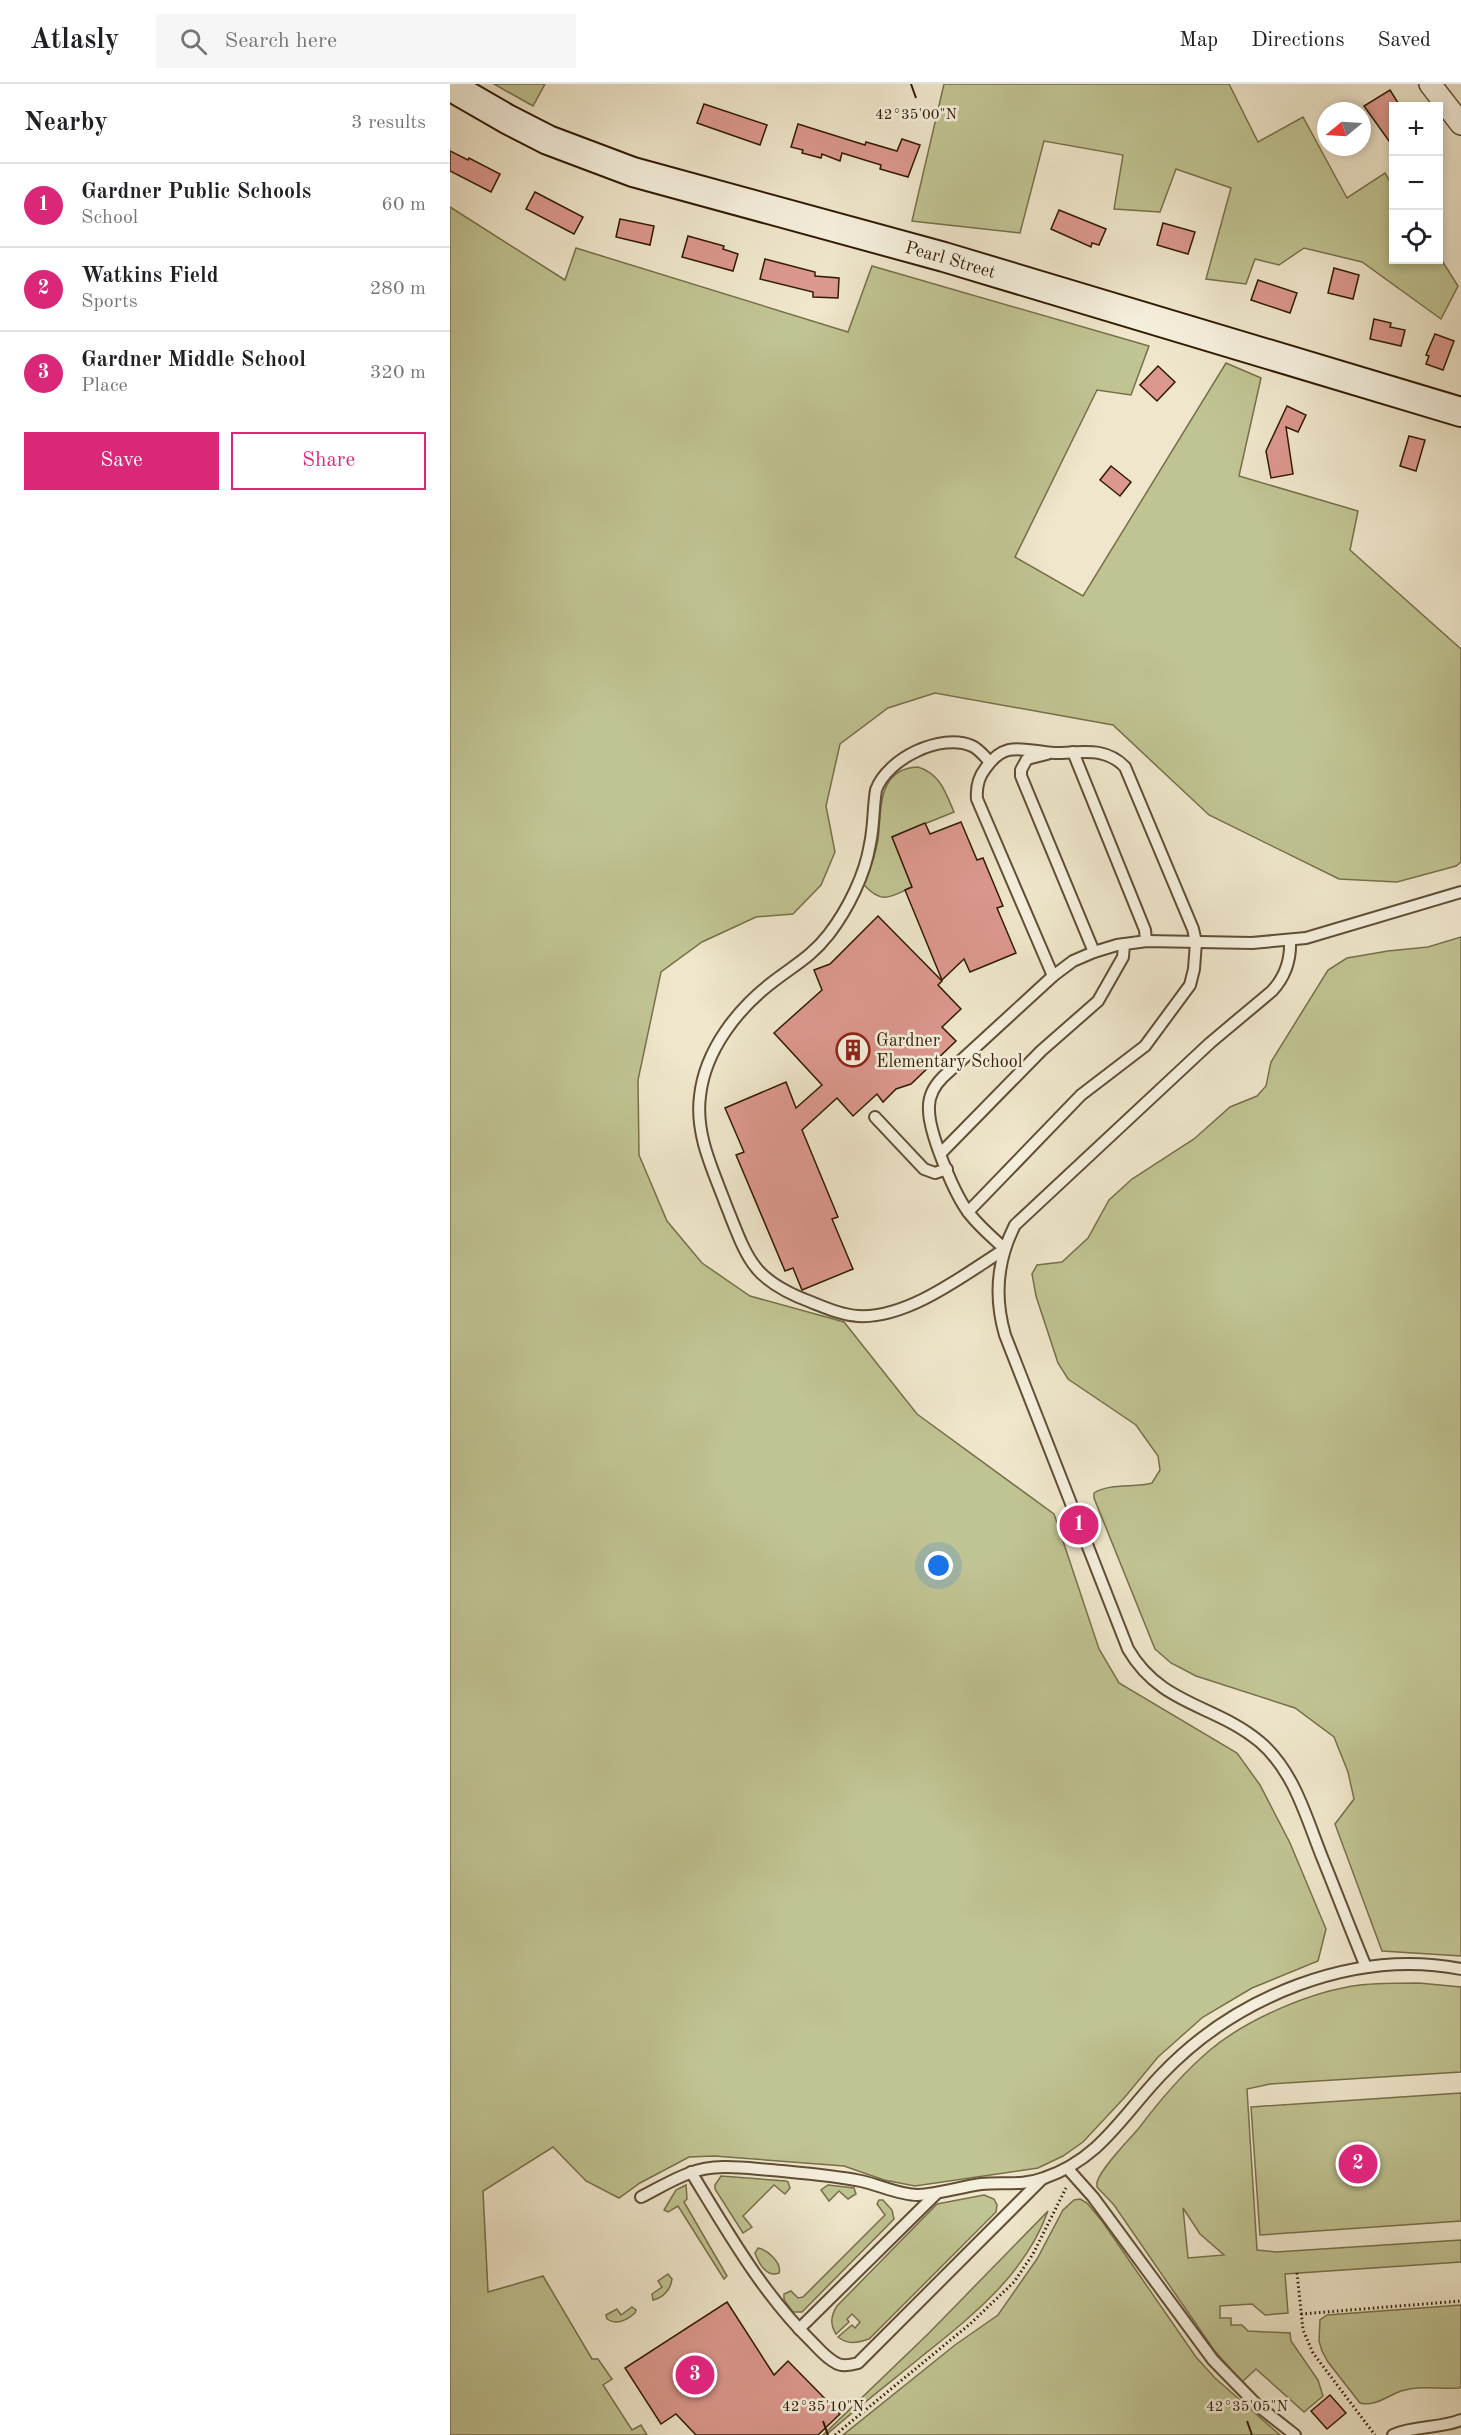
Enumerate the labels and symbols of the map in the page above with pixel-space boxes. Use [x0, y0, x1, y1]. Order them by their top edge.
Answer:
north arrow [1317, 102, 1371, 156]
text: 42°35'00"N [875, 108, 957, 123]
street label: Pearl Street [903, 239, 998, 282]
building icon: Gardner Elementary School [835, 1032, 871, 1068]
place label: Gardner Elementary School [876, 1032, 1023, 1071]
pin: 1 [1060, 1502, 1098, 1548]
your location [924, 1551, 953, 1580]
pin: 2 [1338, 2142, 1378, 2186]
pin: 3 [676, 2352, 714, 2398]
text: 42°35'10"N [782, 2400, 864, 2415]
text: 42°35'05"N [1206, 2400, 1288, 2415]

